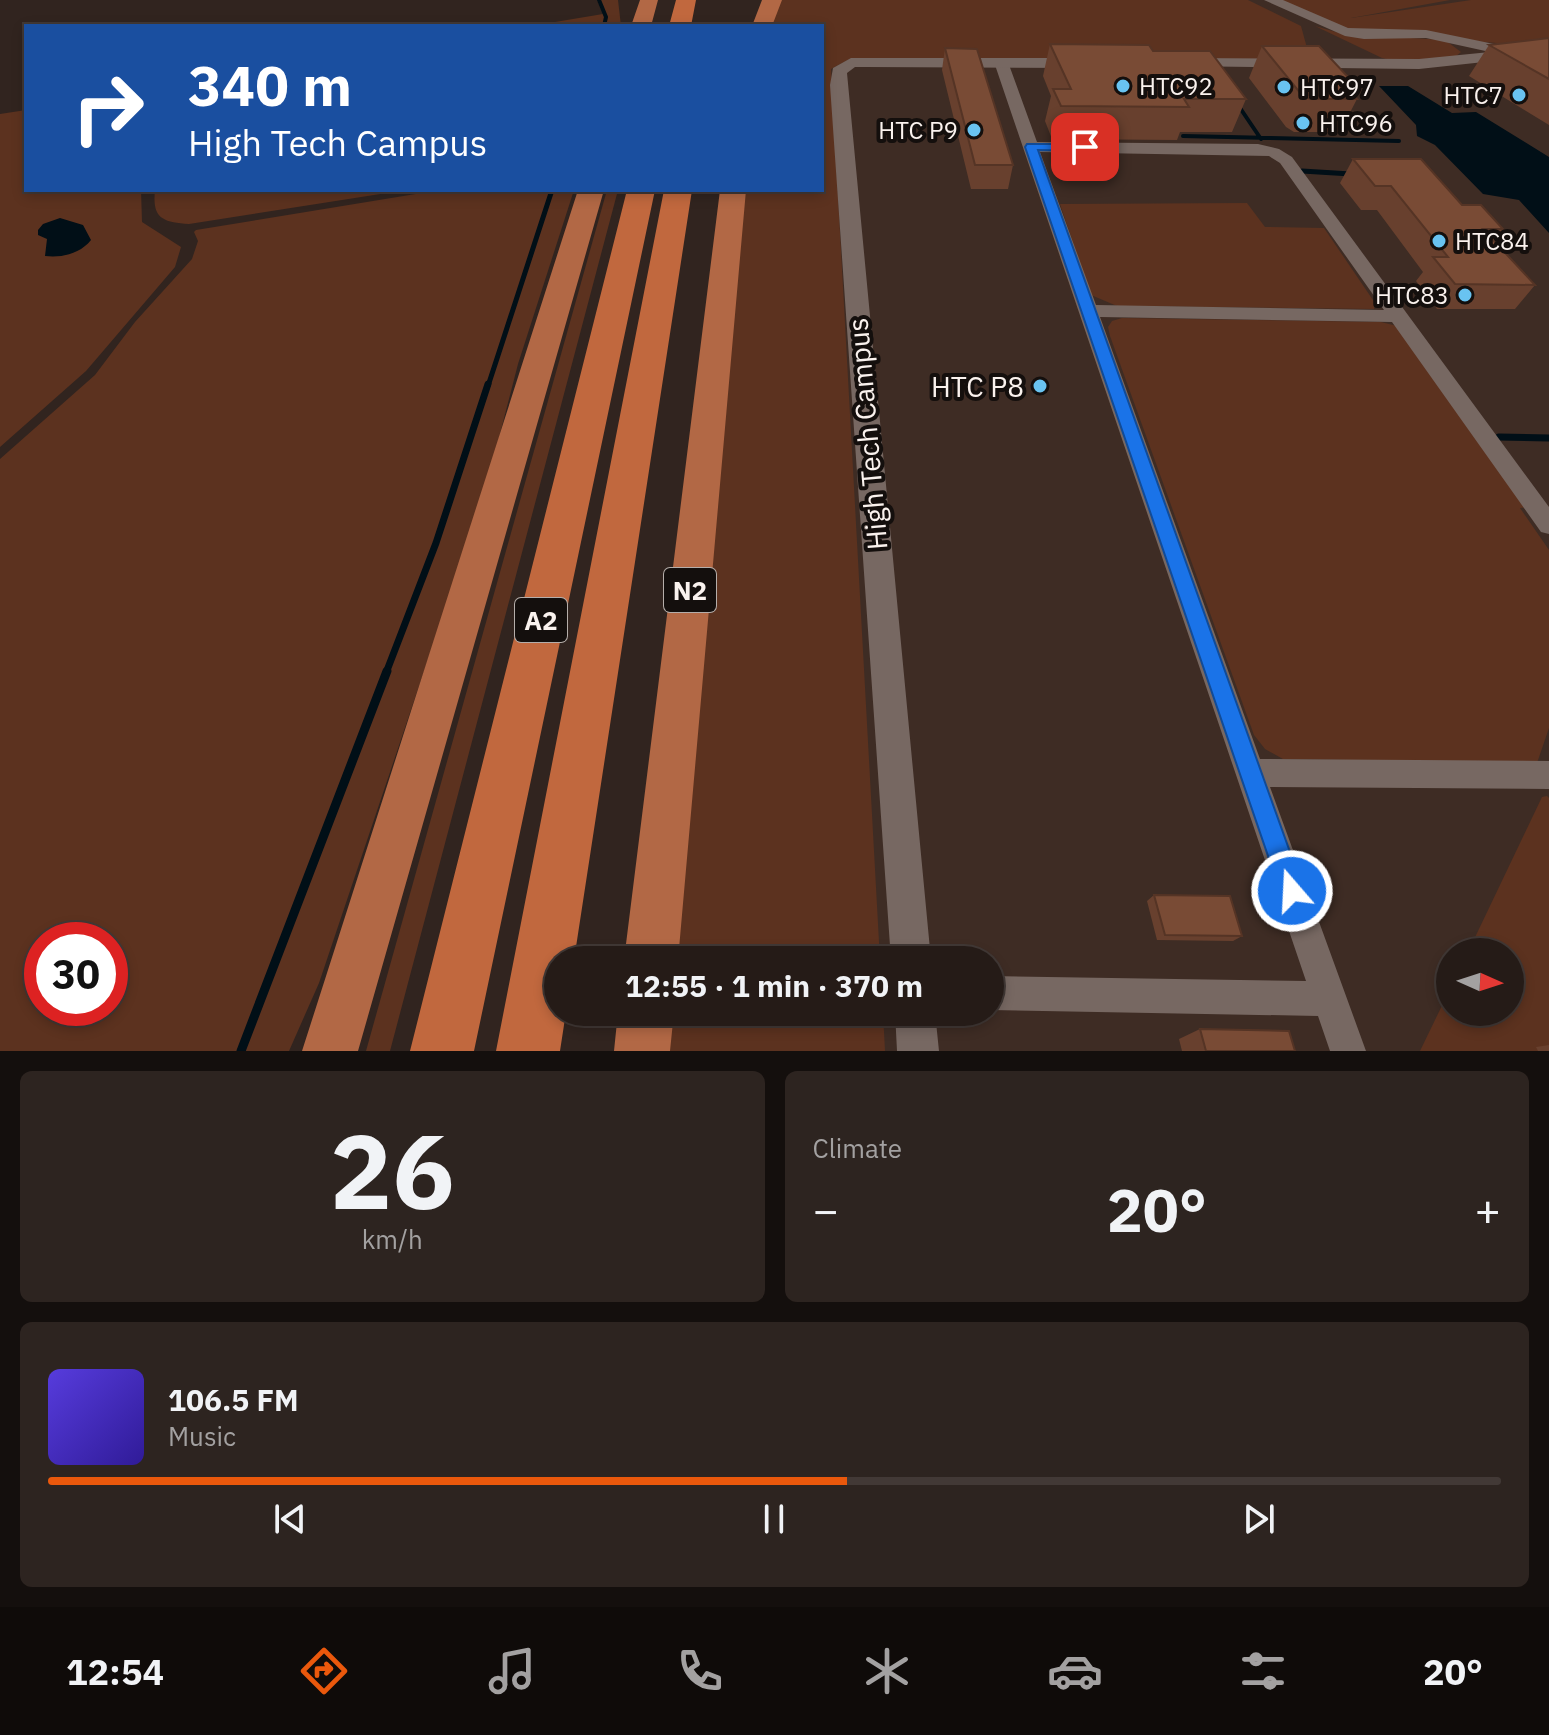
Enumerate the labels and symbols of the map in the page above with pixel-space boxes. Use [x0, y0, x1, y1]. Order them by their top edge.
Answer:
place label: HTC92 [1139, 70, 1213, 102]
place label: HTC97 [1300, 71, 1374, 103]
marker: HTC92 [1114, 77, 1132, 95]
marker: HTC97 [1275, 78, 1293, 96]
place label: HTC7 [1443, 79, 1503, 111]
marker: HTC7 [1510, 86, 1528, 104]
place label: HTC96 [1319, 107, 1393, 139]
pin [1051, 113, 1119, 181]
place label: HTC P9 [878, 114, 958, 146]
marker: HTC96 [1294, 114, 1312, 132]
marker: HTC P9 [965, 121, 983, 139]
place label: HTC84 [1455, 225, 1529, 257]
marker: HTC84 [1430, 232, 1448, 250]
place label: HTC83 [1375, 279, 1449, 311]
marker: HTC83 [1456, 286, 1474, 304]
street label: High Tech Campus [838, 316, 896, 552]
place label: HTC P8 [931, 368, 1024, 405]
marker: HTC P8 [1031, 377, 1049, 395]
road number: N2 [664, 568, 716, 612]
road number: A2 [515, 598, 567, 642]
position arrow [1250, 849, 1334, 933]
speed limit sign: 30 [24, 922, 128, 1026]
north arrow [1436, 938, 1524, 1026]

